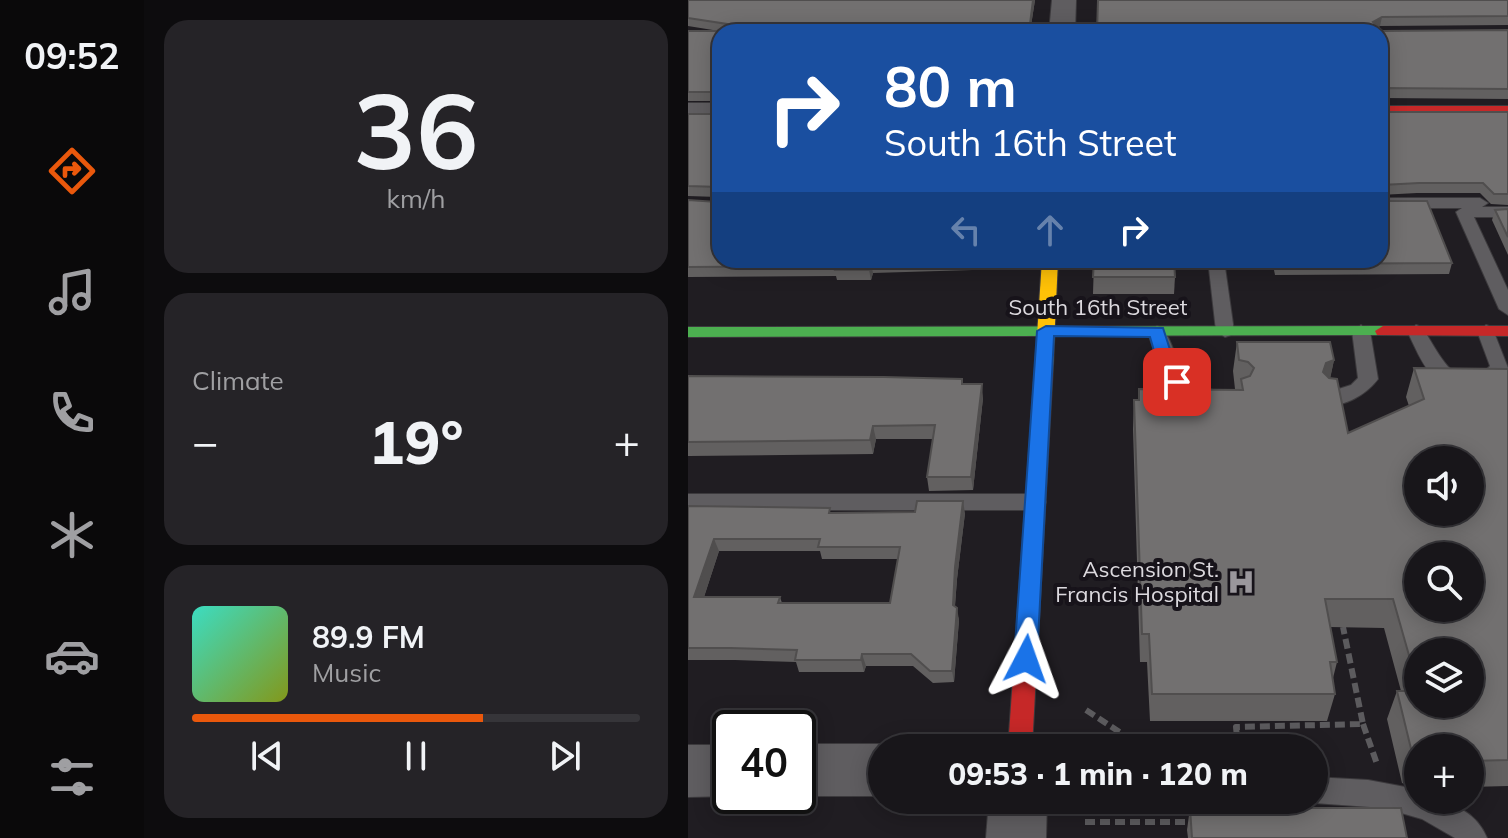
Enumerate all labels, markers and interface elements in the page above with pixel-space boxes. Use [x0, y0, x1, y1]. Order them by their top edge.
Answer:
text: 09:52 [24, 33, 120, 78]
text: 80 m [884, 51, 1017, 121]
icon: right [752, 56, 856, 160]
text: 36 [354, 64, 478, 195]
text: South 16th Street [884, 120, 1177, 165]
icon: directions [44, 143, 100, 199]
text: km/h [387, 182, 445, 215]
icon: left [944, 208, 988, 252]
icon: ahead [1028, 208, 1072, 252]
icon: right [1112, 208, 1156, 252]
icon: music [44, 264, 100, 320]
street label: South 16th Street [1009, 293, 1188, 321]
pin [1143, 348, 1211, 416]
icon: arrive [1155, 360, 1199, 404]
text: Climate [192, 364, 284, 397]
icon: phone [44, 385, 100, 441]
text: 19° [368, 404, 464, 479]
text: − [192, 414, 218, 469]
text: + [614, 414, 640, 469]
map controls [1404, 446, 1484, 814]
button: sound [1404, 446, 1484, 526]
icon: climate [44, 507, 100, 563]
button: search [1404, 542, 1484, 622]
place label: Ascension St. Francis Hospital [1055, 555, 1219, 608]
hospital icon: Ascension St. Francis Hospital [1226, 567, 1256, 597]
position arrow [984, 617, 1068, 701]
text: 89.9 FM [312, 618, 425, 656]
icon: car [44, 628, 100, 684]
button: layers [1404, 638, 1484, 718]
text: Music [312, 656, 381, 689]
speed limit sign: 40 [712, 710, 816, 814]
icon: previous [245, 734, 289, 778]
icon: pause [394, 734, 438, 778]
icon: next [543, 734, 587, 778]
button: + [1404, 734, 1484, 814]
icon: filters [44, 749, 100, 805]
text: 09:53 · 1 min · 120 m [948, 755, 1248, 793]

